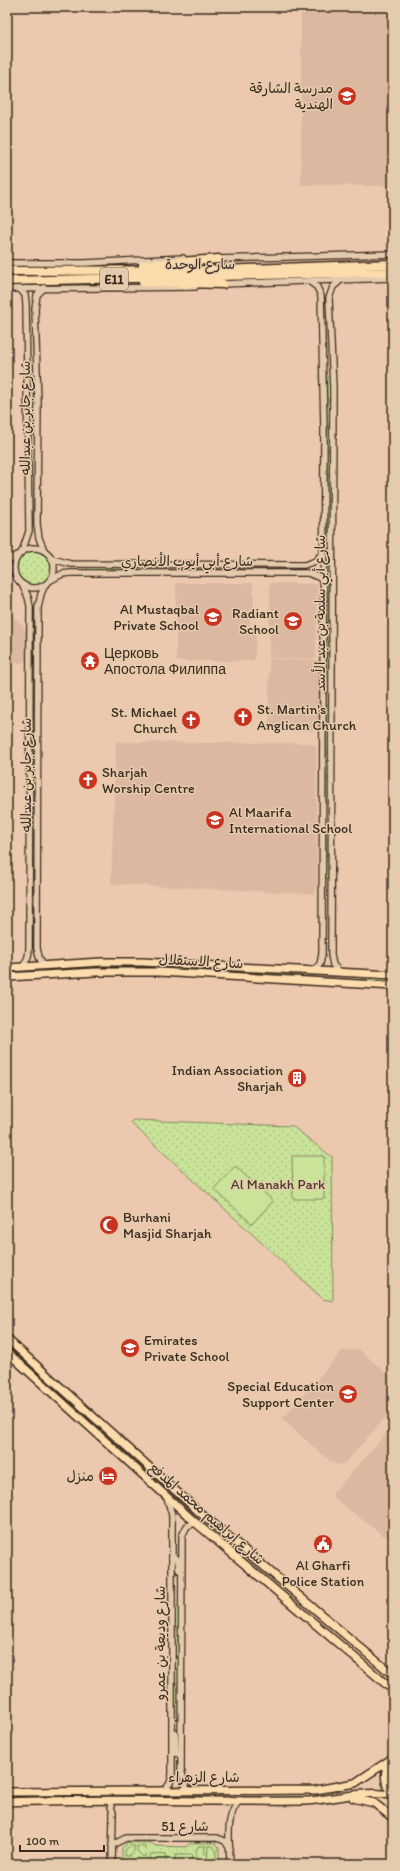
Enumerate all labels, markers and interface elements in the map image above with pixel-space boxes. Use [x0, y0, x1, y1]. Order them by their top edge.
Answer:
place label: مدرسة الشارقة الهندية [250, 80, 333, 113]
school or university icon: مدرسة الشارقة الهندية [336, 85, 358, 107]
street label: شارع الوحدة [165, 256, 235, 274]
road number: E11 [100, 268, 128, 290]
street label: شارع جابر بن عبدالله [17, 361, 35, 475]
street label: شارع أبي سلمة بن عبد الأسد [311, 535, 333, 691]
street label: شارع أبي أيوب الأنصاري [121, 552, 253, 574]
place label: Al Mustaqbal Private School [114, 601, 199, 634]
place label: Radiant School [232, 605, 279, 638]
school or university icon: Al Mustaqbal Private School [202, 606, 224, 628]
school or university icon: Radiant School [282, 610, 304, 632]
place label: Церковь Апостола Филиппа [104, 645, 226, 678]
temple icon: Церковь Апостола Филиппа [79, 650, 101, 672]
place label: St. Martin's Anglican Church [257, 701, 357, 734]
place label: St. Michael Church [111, 704, 177, 737]
church icon: St. Martin's Anglican Church [232, 706, 254, 728]
church icon: St. Michael Church [180, 709, 202, 731]
street label: شارع جابر بن عبدالله [18, 718, 36, 832]
place label: Sharjah Worship Centre [102, 764, 195, 797]
church icon: Sharjah Worship Centre [77, 769, 99, 791]
place label: Al Maarifa International School [229, 804, 352, 837]
school or university icon: Al Maarifa International School [204, 809, 226, 831]
street label: شارع الاستقلال [158, 951, 244, 973]
place label: Indian Association Sharjah [172, 1062, 284, 1095]
building icon: Indian Association Sharjah [286, 1067, 308, 1089]
park label: Al Manakh Park [231, 1176, 326, 1193]
place label: Burhani Masjid Sharjah [123, 1209, 212, 1242]
mosque icon: Burhani Masjid Sharjah [98, 1214, 120, 1236]
place label: Emirates Private School [144, 1332, 230, 1365]
school or university icon: Emirates Private School [119, 1337, 141, 1359]
place label: Special Education Support Center [227, 1378, 334, 1411]
school or university icon: Special Education Support Center [337, 1383, 359, 1405]
street label: شارع إبراهيم محمد المدفع [144, 1459, 268, 1570]
hotel icon: منزل [97, 1465, 119, 1487]
place label: منزل [66, 1468, 94, 1485]
public building icon: Al Gharfi Police Station [312, 1533, 334, 1555]
place label: Al Gharfi Police Station [282, 1557, 365, 1590]
street label: شارع وديعة بن عمرو [152, 1586, 170, 1701]
street label: شارع الزهراء [168, 1769, 240, 1787]
street label: شارع 51 [161, 1818, 209, 1836]
scale bar [20, 1827, 104, 1853]
text: 100 m [26, 1834, 59, 1848]

